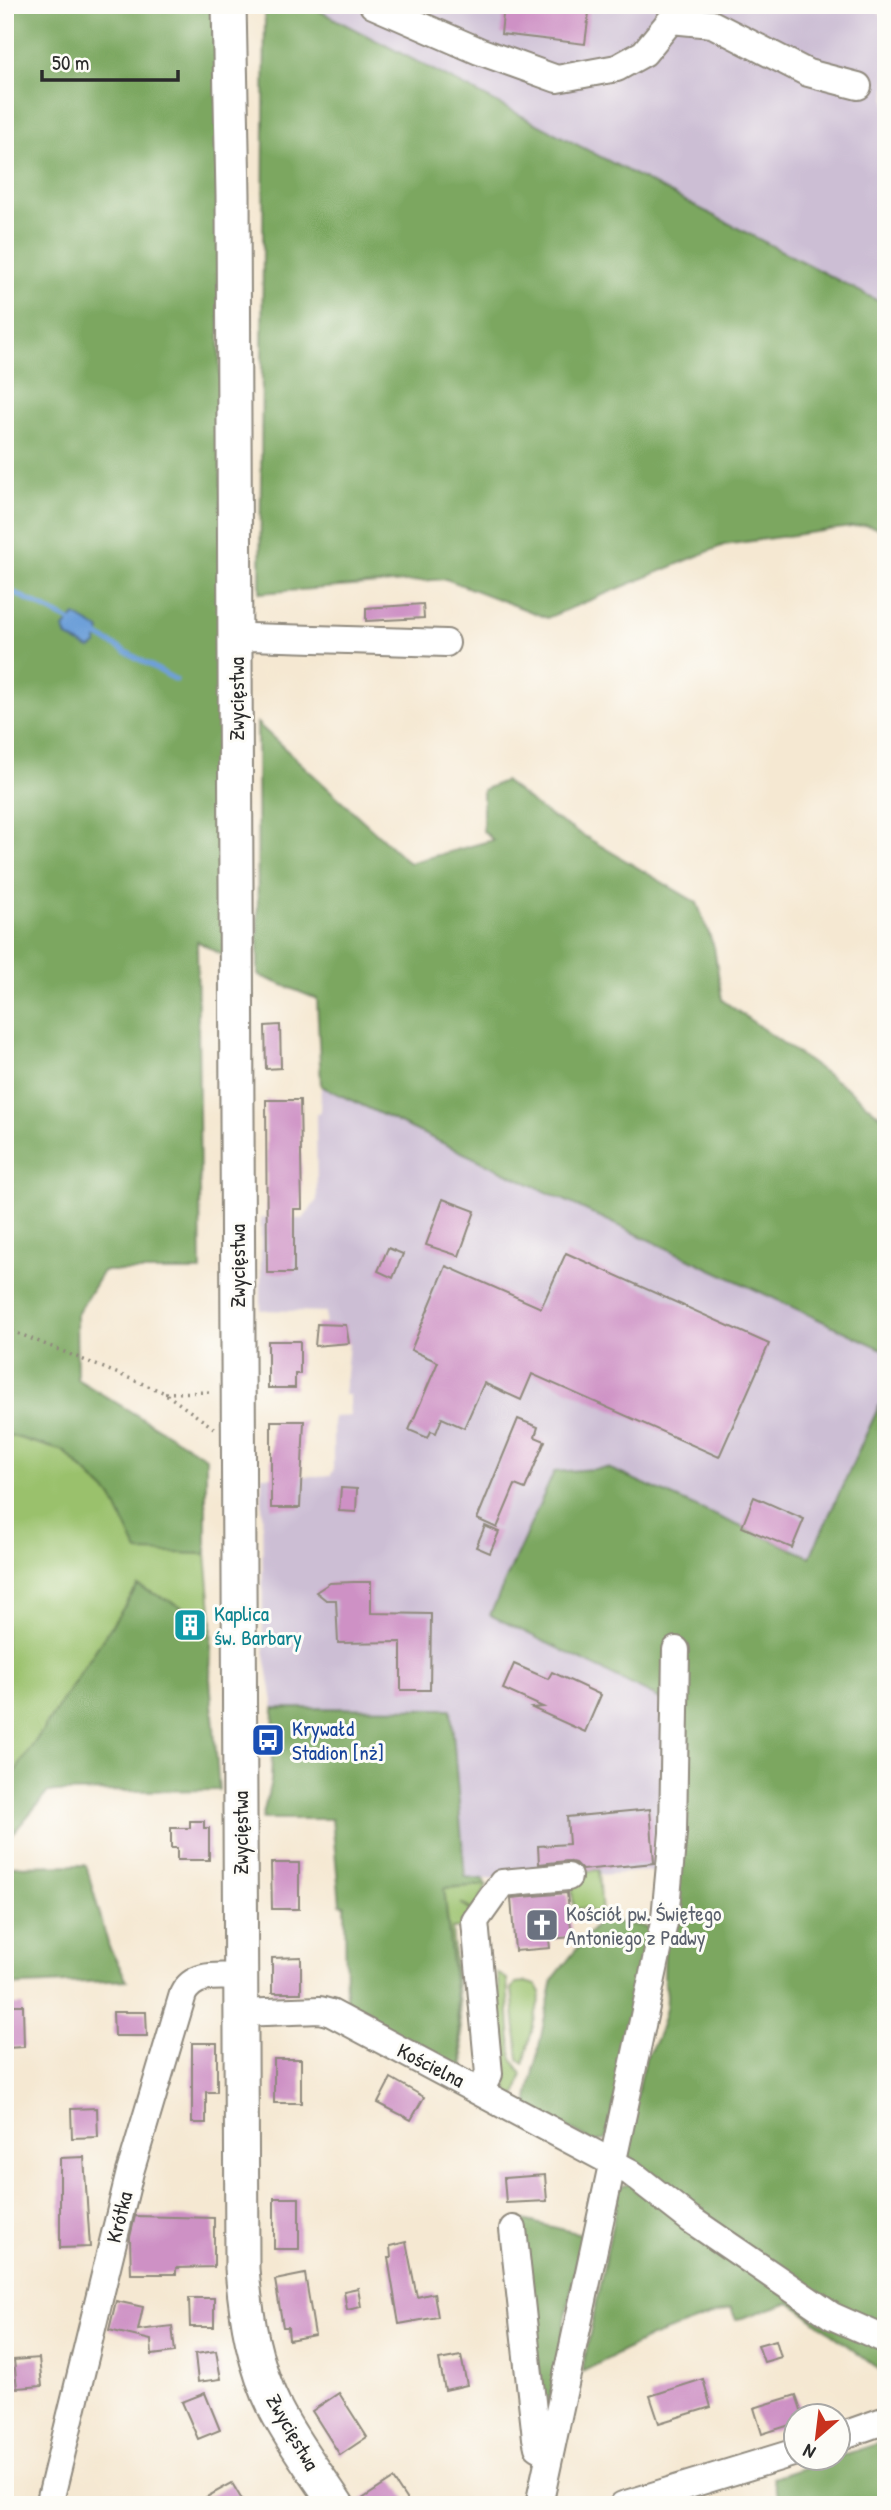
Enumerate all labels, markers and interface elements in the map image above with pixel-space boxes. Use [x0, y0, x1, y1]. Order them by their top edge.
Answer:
scale bar [42, 38, 178, 82]
text: 50 m [52, 48, 89, 77]
street label: Zwycięstwa [222, 657, 251, 741]
street label: Zwycięstwa [223, 1224, 252, 1308]
place label: Kaplica św. Barbary [214, 1599, 302, 1652]
building icon: Kaplica św. Barbary [171, 1606, 209, 1644]
place label: Krywałd Stadion [nż] [292, 1714, 384, 1767]
bus stop icon: Krywałd Stadion [nż] [249, 1721, 287, 1759]
street label: Zwycięstwa [226, 1791, 255, 1875]
place label: Kościół pw. Świętego Antoniego z Padwy [566, 1899, 722, 1952]
church icon: Kościół pw. Świętego Antoniego z Padwy [523, 1906, 561, 1944]
street label: Kościelna [392, 2036, 470, 2094]
street label: Krótka [99, 2188, 139, 2246]
street label: Zwycięstwa [260, 2388, 326, 2476]
north arrow [782, 2402, 852, 2472]
text: N [798, 2438, 820, 2466]

